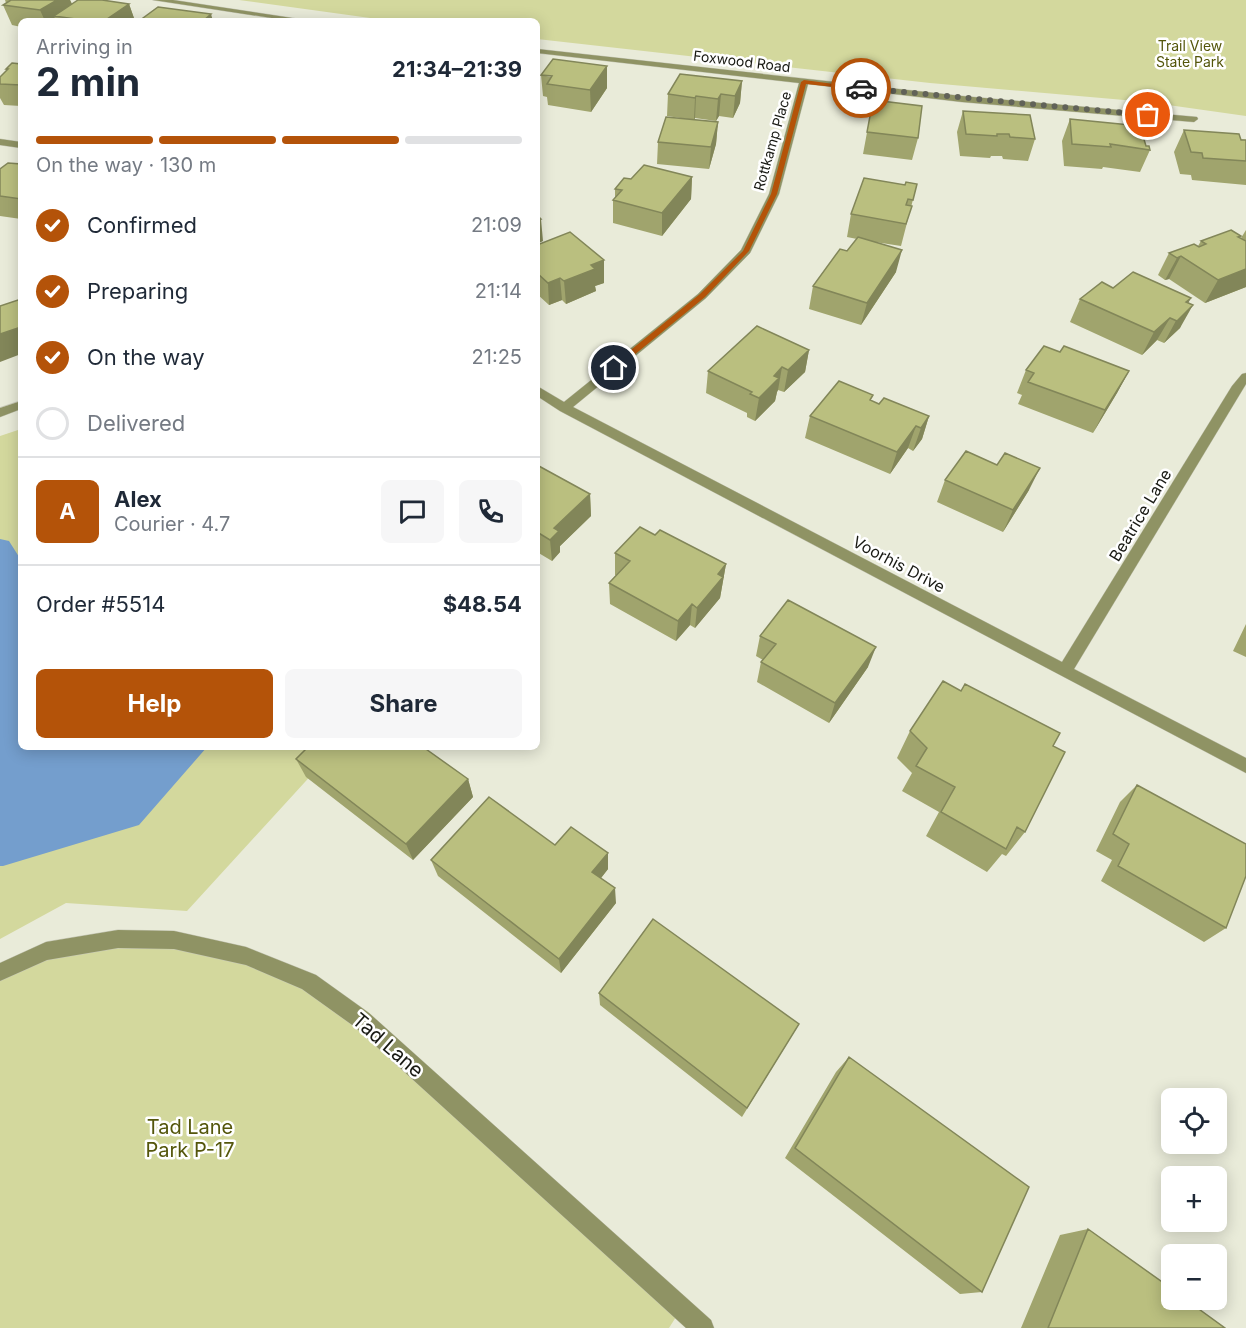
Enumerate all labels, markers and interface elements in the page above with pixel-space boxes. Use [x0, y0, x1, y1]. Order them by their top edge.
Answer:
text: Arriving in [36, 35, 133, 59]
park label: Trail View State Park [1156, 37, 1224, 70]
street label: Foxwood Road [692, 47, 792, 75]
text: 21:34–21:39 [392, 56, 522, 82]
text: 2 min [36, 58, 140, 105]
courier [831, 58, 891, 118]
icon: car [845, 72, 878, 105]
street label: Rottkamp Place [750, 89, 794, 193]
pin [1122, 89, 1173, 140]
icon: bag [1131, 98, 1164, 131]
text: On the way · 130 m [36, 153, 216, 177]
icon: check [36, 209, 69, 242]
text: Confirmed [87, 212, 197, 238]
text: 21:09 [471, 213, 522, 237]
icon: check [36, 275, 69, 308]
text: Preparing [87, 278, 188, 304]
text: 21:14 [475, 279, 522, 303]
icon: check [36, 341, 69, 374]
pin [588, 342, 639, 393]
text: On the way [87, 344, 205, 370]
text: 21:25 [472, 345, 522, 369]
icon: home [597, 351, 630, 384]
text: Delivered [87, 410, 185, 436]
street label: Beatrice Lane [1105, 465, 1175, 565]
button: chat [381, 480, 444, 543]
button: phone [459, 480, 522, 543]
text: Alex [114, 486, 162, 512]
text: A [59, 498, 76, 524]
text: Courier · 4.7 [114, 512, 230, 536]
street label: Voorhis Drive [849, 531, 949, 597]
text: Order #5514 [36, 591, 165, 617]
text: $48.54 [443, 591, 522, 617]
button: Help [36, 669, 273, 738]
button: Share [285, 669, 522, 738]
street label: Tad Lane [347, 1008, 429, 1082]
map controls [1161, 1088, 1227, 1310]
button: locate [1161, 1088, 1227, 1154]
park label: Tad Lane Park P-17 [146, 1115, 234, 1162]
button: + [1161, 1166, 1227, 1232]
button: − [1161, 1244, 1227, 1310]

